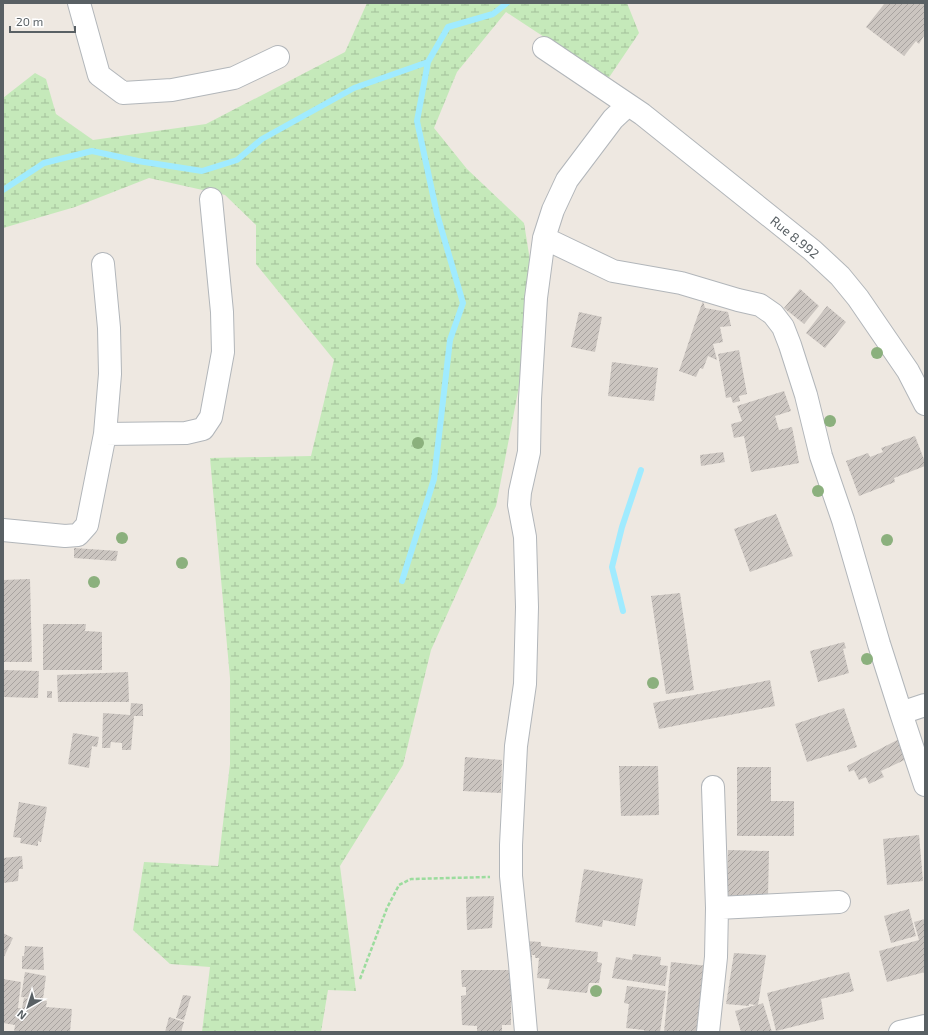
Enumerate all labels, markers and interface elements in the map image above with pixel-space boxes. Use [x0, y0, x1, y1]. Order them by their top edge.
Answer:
scale bar [10, 8, 75, 34]
text: 20 m [16, 14, 43, 28]
street label: Rue 8.992 [767, 212, 823, 262]
north arrow [8, 987, 48, 1027]
text: N [14, 1008, 29, 1023]

